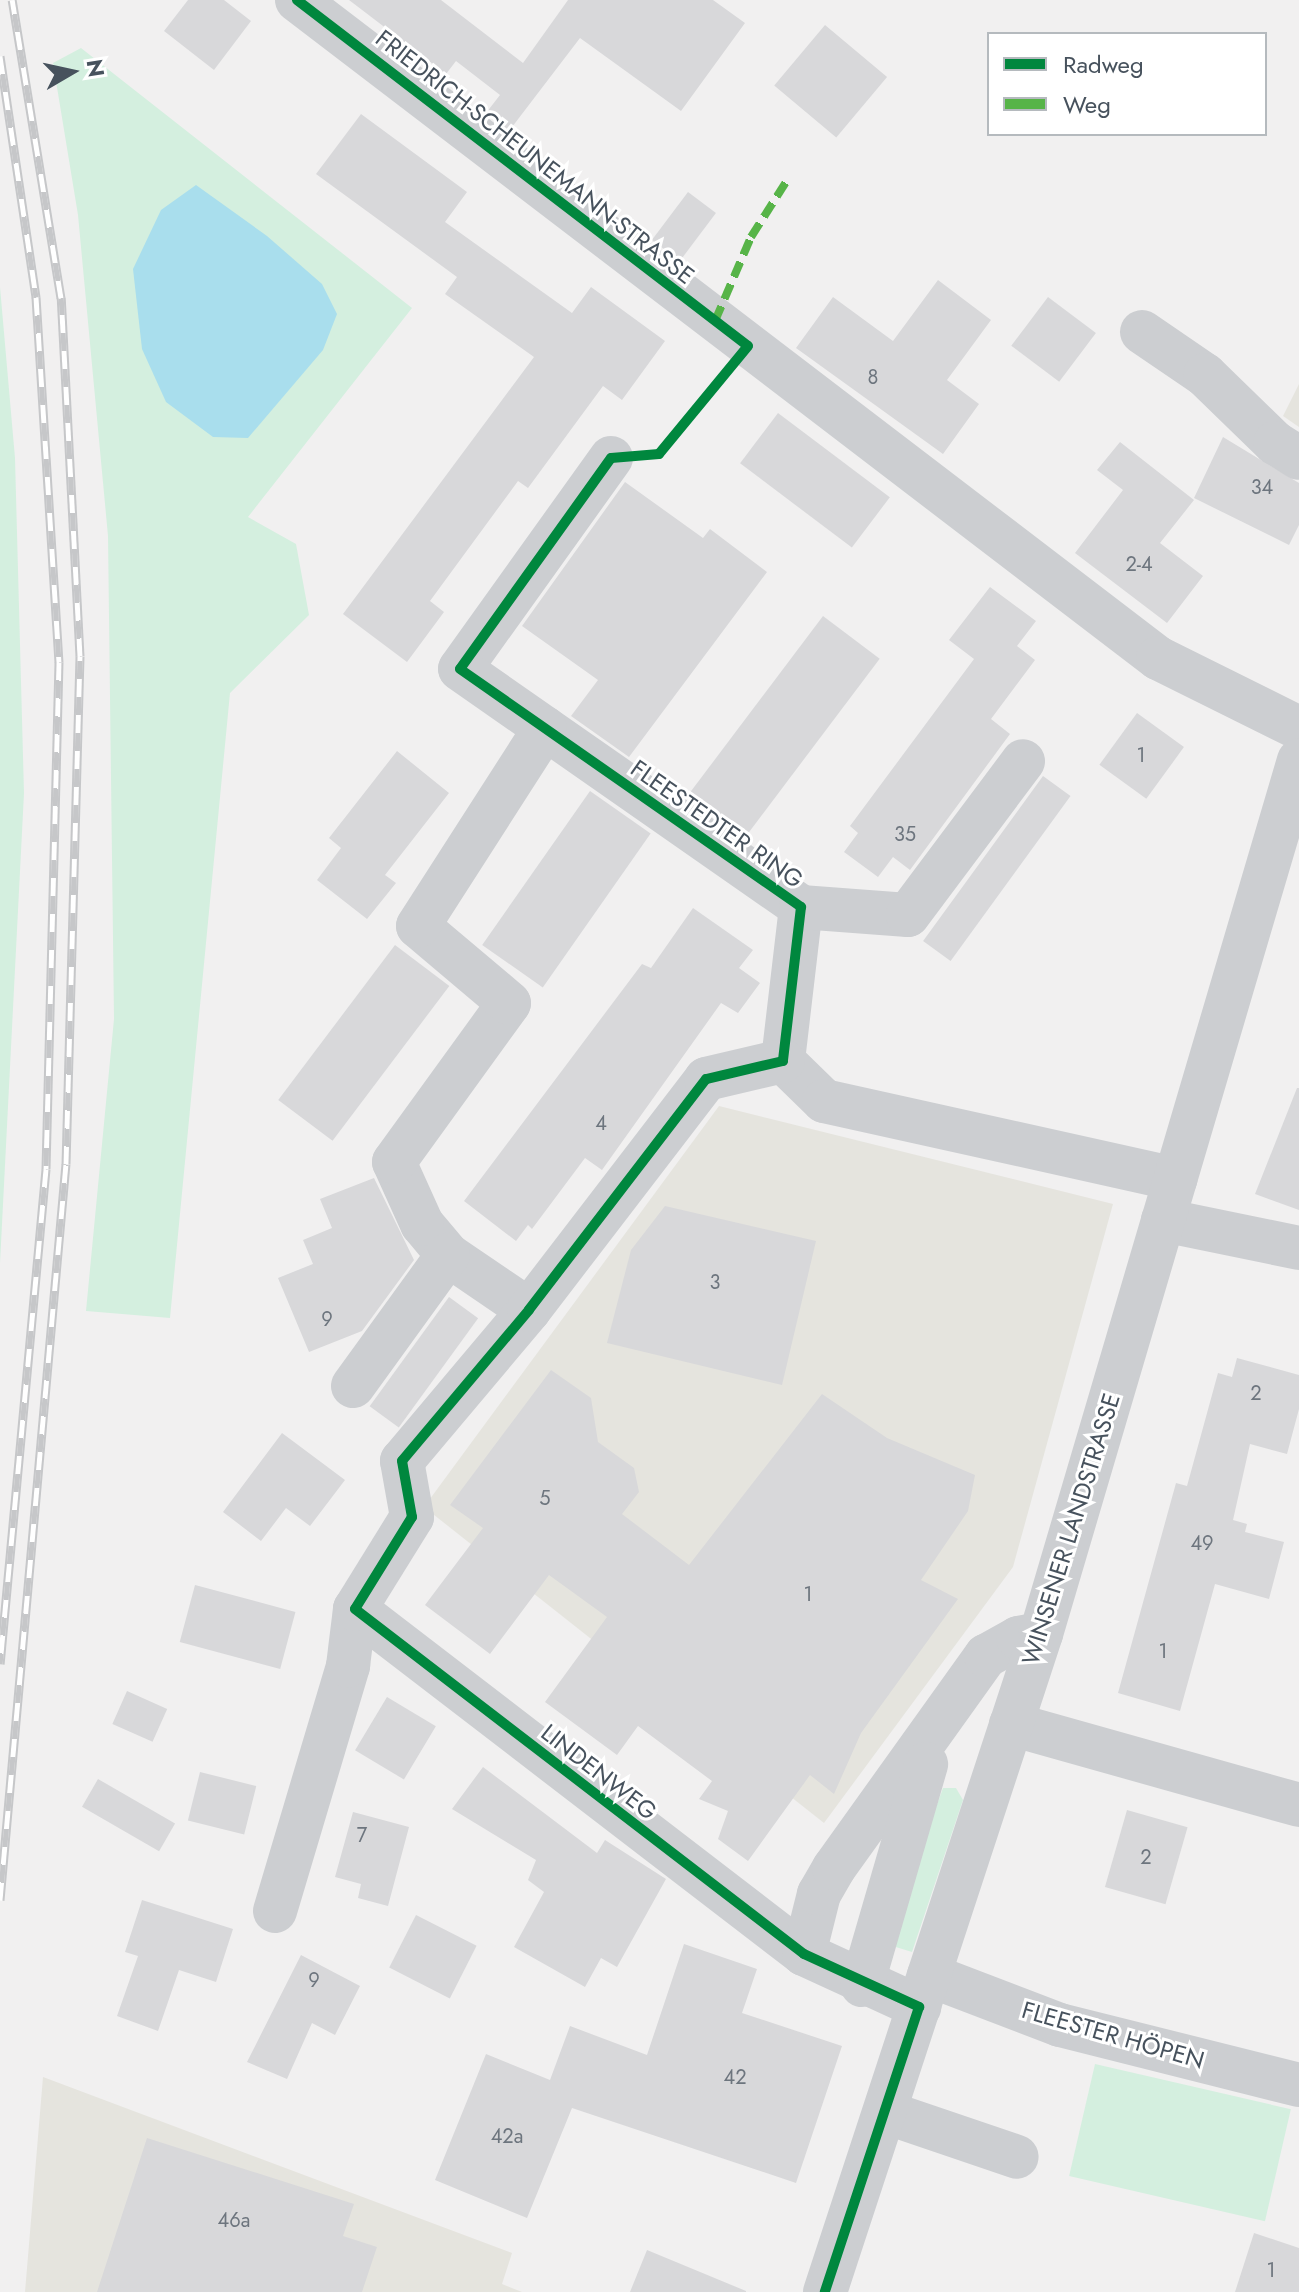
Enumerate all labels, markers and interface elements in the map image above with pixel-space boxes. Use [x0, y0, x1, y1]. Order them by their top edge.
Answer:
street label: FRIEDRICH-SCHEUNEMANN-STRASSE [370, 24, 700, 290]
north arrow [32, 32, 112, 112]
legend [987, 32, 1267, 136]
text: Radweg [1063, 47, 1144, 82]
text: N [79, 57, 113, 79]
text: Weg [1063, 87, 1111, 122]
house number: 8 [868, 365, 878, 389]
house number: 34 [1251, 475, 1273, 499]
house number: 2-4 [1125, 552, 1153, 576]
house number: 1 [1137, 743, 1145, 767]
street label: FLEESTEDTER RING [625, 754, 809, 894]
house number: 35 [894, 822, 916, 846]
house number: 4 [595, 1111, 607, 1135]
house number: 3 [710, 1270, 720, 1294]
house number: 9 [321, 1307, 333, 1331]
house number: 2 [1250, 1381, 1262, 1405]
street label: WINSENER LANDSTRASSE [1016, 1390, 1126, 1668]
house number: 5 [539, 1486, 551, 1510]
house number: 49 [1190, 1531, 1214, 1555]
house number: 1 [804, 1582, 812, 1606]
house number: 1 [1159, 1639, 1167, 1663]
street label: LINDENWEG [535, 1718, 663, 1826]
house number: 7 [357, 1823, 367, 1847]
house number: 2 [1140, 1845, 1152, 1869]
house number: 9 [308, 1968, 320, 1992]
street label: FLEESTER HÖPEN [1018, 1995, 1208, 2075]
house number: 42 [723, 2065, 747, 2089]
house number: 42a [491, 2124, 523, 2148]
house number: 46a [218, 2208, 250, 2232]
house number: 1 [1267, 2258, 1275, 2282]

